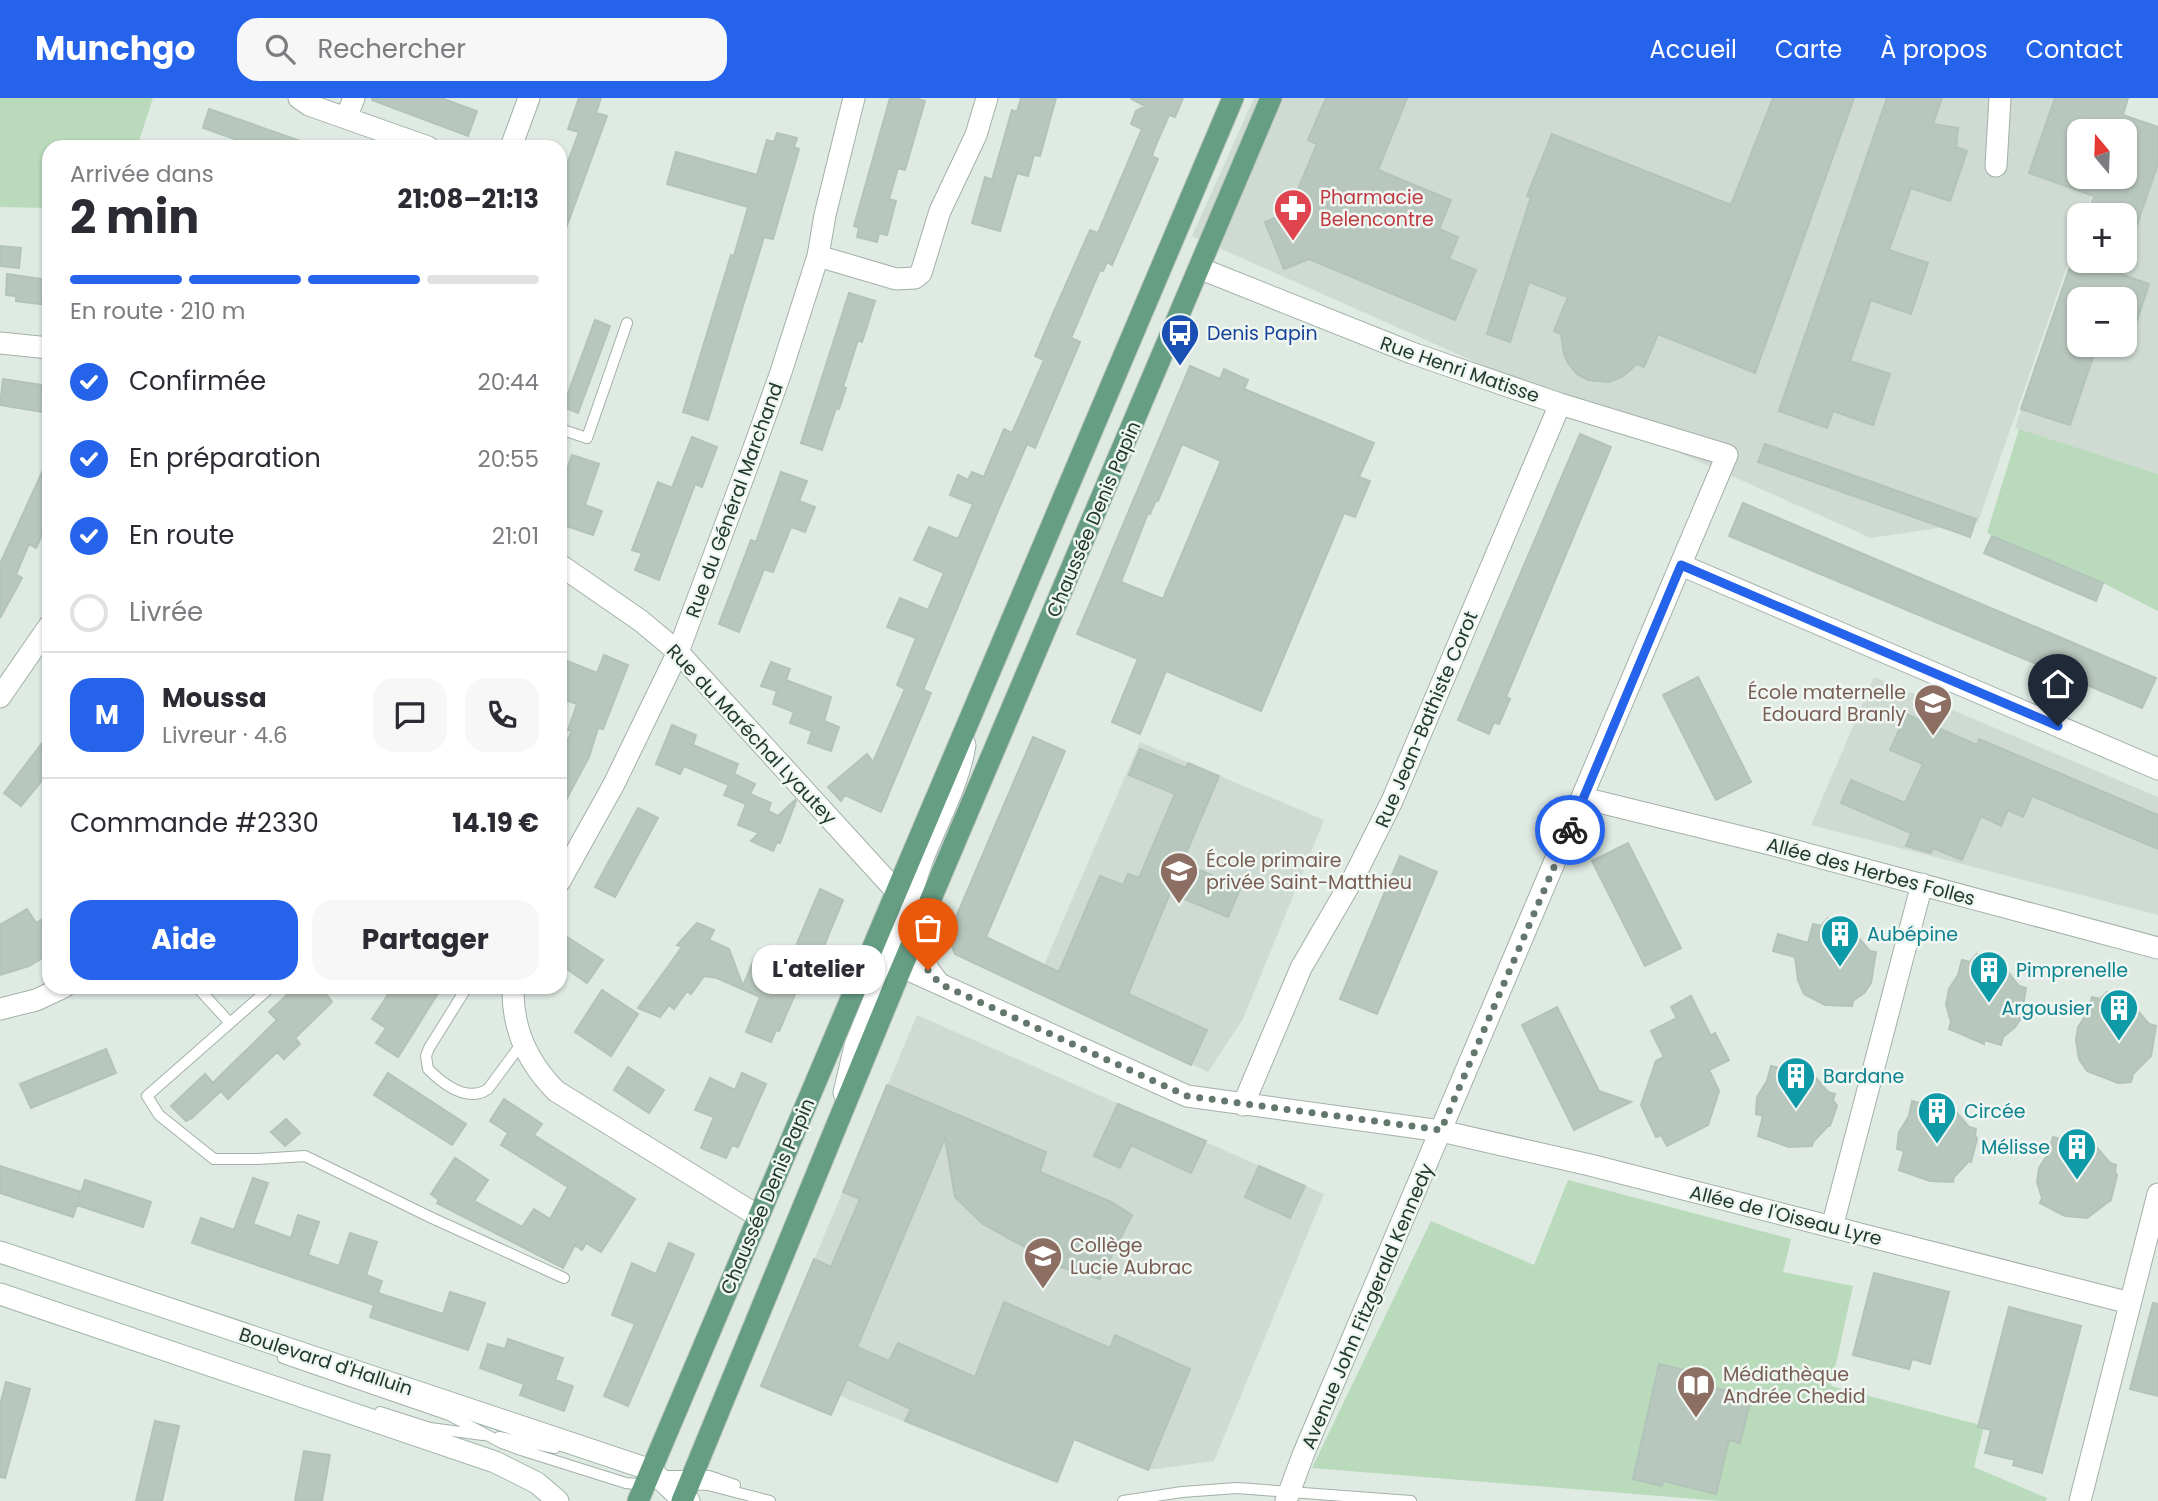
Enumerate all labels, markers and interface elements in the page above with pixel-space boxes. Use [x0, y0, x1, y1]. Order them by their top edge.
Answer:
search box [237, 18, 727, 81]
text: Munchgo [35, 25, 195, 72]
icon: search [261, 30, 299, 68]
text: Rechercher [317, 31, 466, 67]
text: Accueil [1650, 33, 1737, 66]
text: Carte [1775, 33, 1842, 66]
text: À propos [1880, 33, 1987, 66]
text: Contact [2025, 33, 2123, 66]
north arrow [2067, 119, 2137, 189]
map controls [2067, 119, 2137, 357]
text: Arrivée dans [70, 158, 214, 190]
text: 21:08–21:13 [398, 181, 539, 217]
place label: Pharmacie Belencontre [1320, 184, 1434, 233]
text: 2 min [70, 185, 199, 249]
pharmacy icon: Pharmacie Belencontre [1272, 187, 1314, 242]
button: + [2067, 203, 2137, 273]
button: − [2067, 287, 2137, 357]
text: En route · 210 m [70, 295, 245, 327]
bus stop icon: Denis Papin [1159, 312, 1201, 367]
place label: Denis Papin [1207, 320, 1318, 347]
street label: Rue Henri Matisse [1377, 330, 1543, 409]
icon: check [70, 363, 108, 401]
text: Confirmée [129, 363, 266, 399]
text: 20:44 [477, 366, 539, 398]
street label: Rue du Général Marchand [679, 379, 790, 622]
street label: Chaussée Denis Papin [1040, 417, 1147, 622]
icon: check [70, 440, 108, 478]
text: En préparation [129, 440, 321, 476]
text: 20:55 [478, 443, 539, 475]
icon: check [70, 517, 108, 555]
text: En route [129, 517, 234, 553]
text: 21:01 [492, 520, 539, 552]
text: Livrée [129, 594, 203, 630]
street label: Rue Jean-Bathiste Corot [1369, 607, 1484, 832]
street label: Rue du Maréchal Lyautey [660, 638, 843, 831]
pin [2028, 654, 2088, 726]
icon: home [2039, 665, 2077, 703]
button: chat [373, 678, 447, 752]
button: phone [465, 678, 539, 752]
place label: École maternelle Edouard Branly [1748, 679, 1906, 728]
text: Moussa [162, 680, 267, 716]
school or university icon: École maternelle Edouard Branly [1912, 682, 1954, 737]
text: M [95, 697, 119, 733]
text: Livreur · 4.6 [162, 719, 288, 751]
courier [1535, 795, 1605, 865]
text: Commande #2330 [70, 805, 319, 841]
text: 14.19 € [452, 805, 539, 841]
icon: bike [1551, 811, 1589, 849]
street label: Allée des Herbes Folles [1764, 831, 1978, 912]
place label: École primaire privée Saint-Matthieu [1206, 847, 1412, 896]
school or university icon: École primaire privée Saint-Matthieu [1158, 850, 1200, 905]
pin [898, 898, 958, 970]
button: Aide [70, 900, 298, 980]
button: Partager [312, 900, 539, 980]
icon: bag [909, 909, 947, 947]
building icon: Aubépine [1819, 913, 1861, 968]
place label: Aubépine [1867, 921, 1958, 948]
callout: L'atelier [753, 946, 886, 994]
building icon: Pimprenelle [1968, 949, 2010, 1004]
text: L'atelier [772, 953, 865, 985]
place label: Pimprenelle [2016, 957, 2128, 984]
building icon: Argousier [2098, 987, 2140, 1042]
place label: Argousier [2001, 995, 2092, 1022]
building icon: Bardane [1775, 1055, 1817, 1110]
place label: Bardane [1823, 1063, 1904, 1090]
building icon: Circée [1916, 1090, 1958, 1145]
street label: Chaussée Denis Papin [714, 1094, 821, 1299]
place label: Circée [1964, 1098, 2026, 1125]
building icon: Mélisse [2056, 1126, 2098, 1181]
place label: Mélisse [1981, 1134, 2050, 1161]
street label: Avenue John Fitzgerald Kennedy [1295, 1159, 1440, 1453]
street label: Allée de l'Oiseau Lyre [1687, 1179, 1885, 1252]
place label: Collège Lucie Aubrac [1070, 1232, 1193, 1281]
school or university icon: Collège Lucie Aubrac [1022, 1235, 1064, 1290]
street label: Boulevard d'Halluin [236, 1321, 416, 1402]
place label: Médiathèque Andrée Chedid [1723, 1361, 1866, 1410]
library icon: Médiathèque Andrée Chedid [1675, 1364, 1717, 1419]

